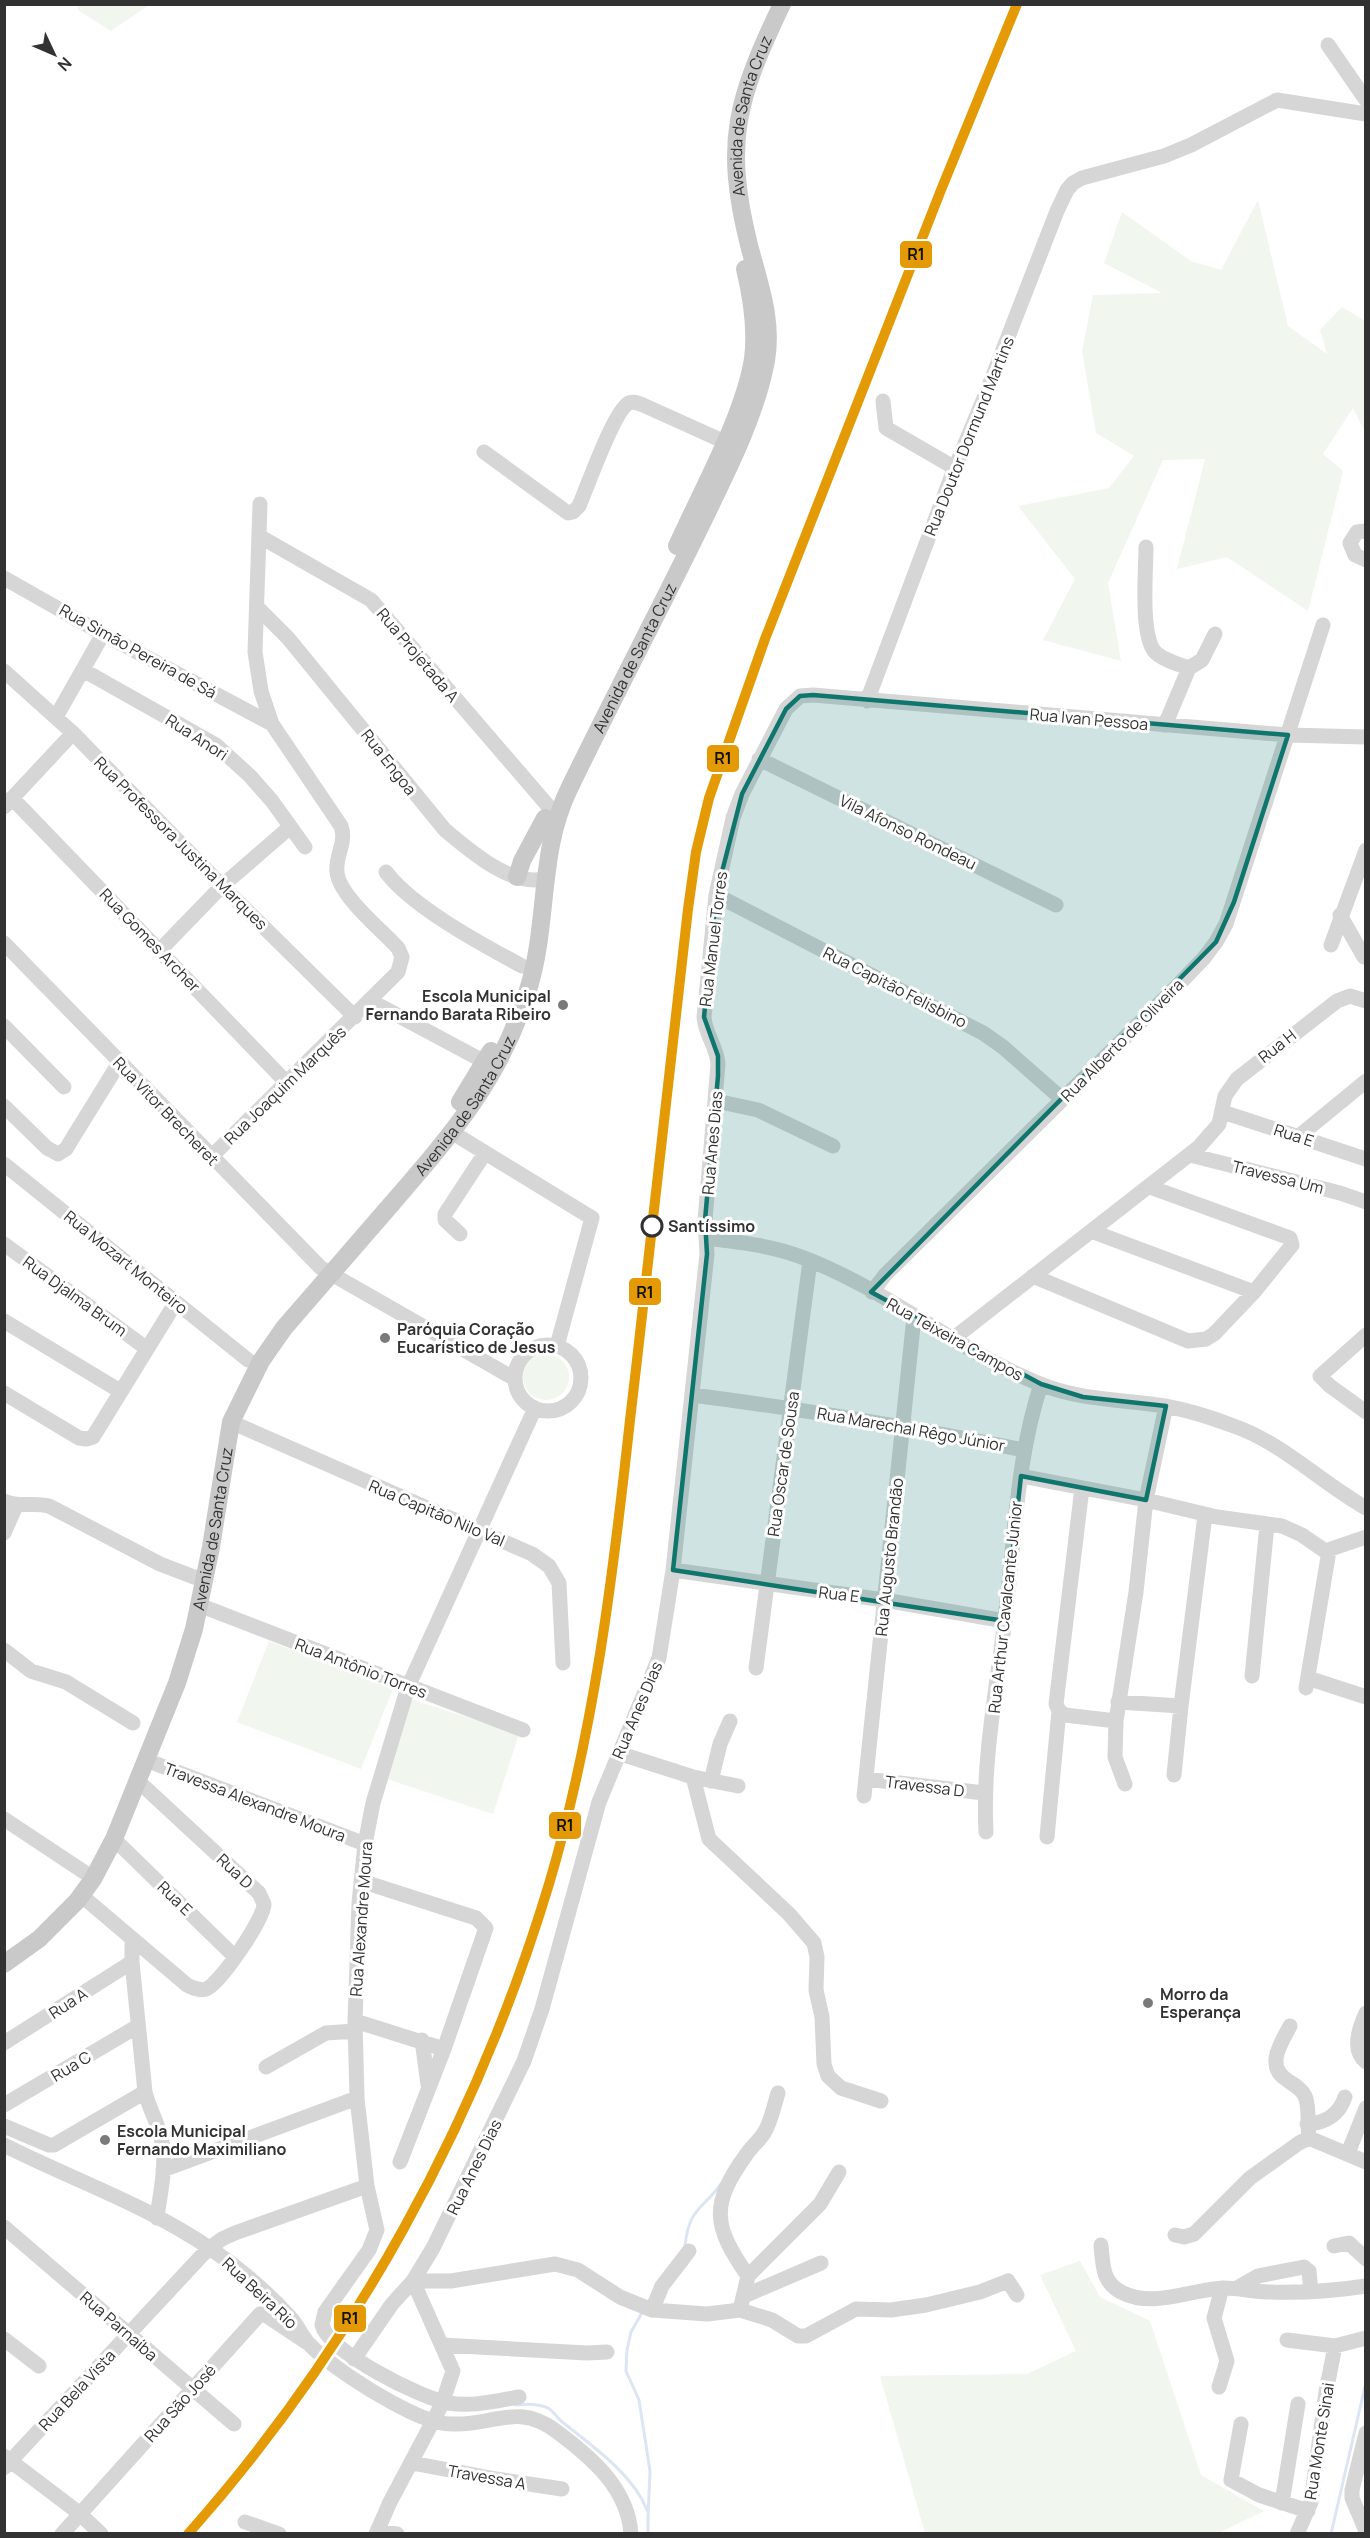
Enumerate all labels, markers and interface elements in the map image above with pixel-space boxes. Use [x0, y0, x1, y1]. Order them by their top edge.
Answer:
north arrow [24, 24, 84, 84]
street label: Avenida de Santa Cruz [725, 32, 777, 198]
text: N [53, 53, 77, 76]
line badge: R1 [899, 240, 933, 269]
text: R1 [907, 243, 925, 265]
street label: Rua Doutor Dormund Martins [919, 333, 1019, 539]
street label: Avenida de Santa Cruz [587, 579, 682, 737]
street label: Rua Simão Pereira de Sá [56, 599, 220, 703]
street label: Rua Projetada A [372, 603, 464, 707]
street label: Rua Ivan Pessoa [1029, 703, 1149, 735]
street label: Rua Anori [162, 709, 232, 765]
street label: Rua Engoa [356, 724, 422, 800]
line badge: R1 [706, 744, 740, 773]
text: R1 [714, 747, 732, 769]
street label: Rua Professora Justina Marques [89, 751, 273, 935]
street label: Vila Afonso Rondeau [836, 789, 980, 875]
street label: Rua Manuel Torres [694, 870, 732, 1008]
street label: Rua Gomes Archer [95, 883, 205, 997]
street label: Rua Capitão Felisbino [819, 941, 971, 1033]
street label: Rua Alberto de Oliveira [1056, 974, 1188, 1106]
place label: Escola Municipal Fernando Barata Ribeiro [366, 985, 551, 1025]
marker: Escola Municipal Fernando Barata Ribeiro [556, 998, 570, 1012]
street label: Rua Joaquim Marquês [219, 1021, 351, 1149]
street label: Rua H [1253, 1024, 1301, 1068]
street label: Avenida de Santa Cruz [410, 1032, 520, 1180]
street label: Rua Vitor Brecheret [108, 1052, 224, 1170]
street label: Rua Anes Dias [697, 1090, 727, 1196]
street label: Rua E [1271, 1118, 1317, 1152]
street label: Travessa Um [1230, 1155, 1326, 1199]
street label: Rua Mozart Monteiro [60, 1205, 192, 1319]
marker: Santíssimo [641, 1215, 663, 1237]
place label: Santíssimo [668, 1215, 755, 1237]
street label: Rua Djalma Brum [19, 1251, 131, 1341]
line badge: R1 [628, 1277, 662, 1306]
text: R1 [636, 1281, 654, 1303]
street label: Rua Teixeira Campos [883, 1292, 1027, 1386]
place label: Paróquia Coração Eucarístico de Jesus [397, 1318, 556, 1358]
marker: Paróquia Coração Eucarístico de Jesus [378, 1331, 392, 1345]
street label: Rua Oscar de Sousa [762, 1390, 804, 1538]
street label: Rua Marechal Rêgo Júnior [815, 1402, 1007, 1456]
street label: Avenida de Santa Cruz [187, 1446, 238, 1612]
street label: Rua Capitão Nilo Val [366, 1474, 508, 1552]
street label: Rua Augusto Brandão [870, 1477, 908, 1637]
street label: Rua Arthur Cavalcante Júnior [983, 1499, 1027, 1714]
street label: Rua E [817, 1581, 861, 1607]
street label: Rua Antônio Torres [292, 1633, 430, 1703]
street label: Rua Anes Dias [607, 1658, 667, 1762]
street label: Travessa Alexandre Moura [161, 1757, 349, 1847]
street label: Travessa D [884, 1770, 966, 1802]
line badge: R1 [548, 1811, 582, 1840]
text: R1 [556, 1814, 574, 1836]
street label: Rua Alexandre Moura [345, 1841, 377, 1997]
street label: Rua D [212, 1848, 258, 1894]
street label: Rua E [153, 1876, 197, 1920]
street label: Rua A [44, 1982, 92, 2024]
place label: Morro da Esperança [1160, 1983, 1241, 2023]
marker: Morro da Esperança [1141, 1996, 1155, 2010]
street label: Rua C [47, 2045, 95, 2087]
street label: Rua Anes Dias [441, 2115, 507, 2219]
place label: Escola Municipal Fernando Maximiliano [117, 2120, 286, 2160]
marker: Escola Municipal Fernando Maximiliano [98, 2133, 112, 2147]
street label: Rua Beira Rio [218, 2252, 302, 2334]
street label: Rua Parnaíba [76, 2286, 162, 2366]
line badge: R1 [333, 2304, 367, 2333]
text: R1 [341, 2307, 359, 2329]
street label: Rua Bela Vista [34, 2345, 120, 2435]
street label: Rua São José [139, 2359, 221, 2447]
street label: Rua Monte Sinai [1299, 2381, 1339, 2501]
street label: Travessa A [446, 2459, 528, 2495]

